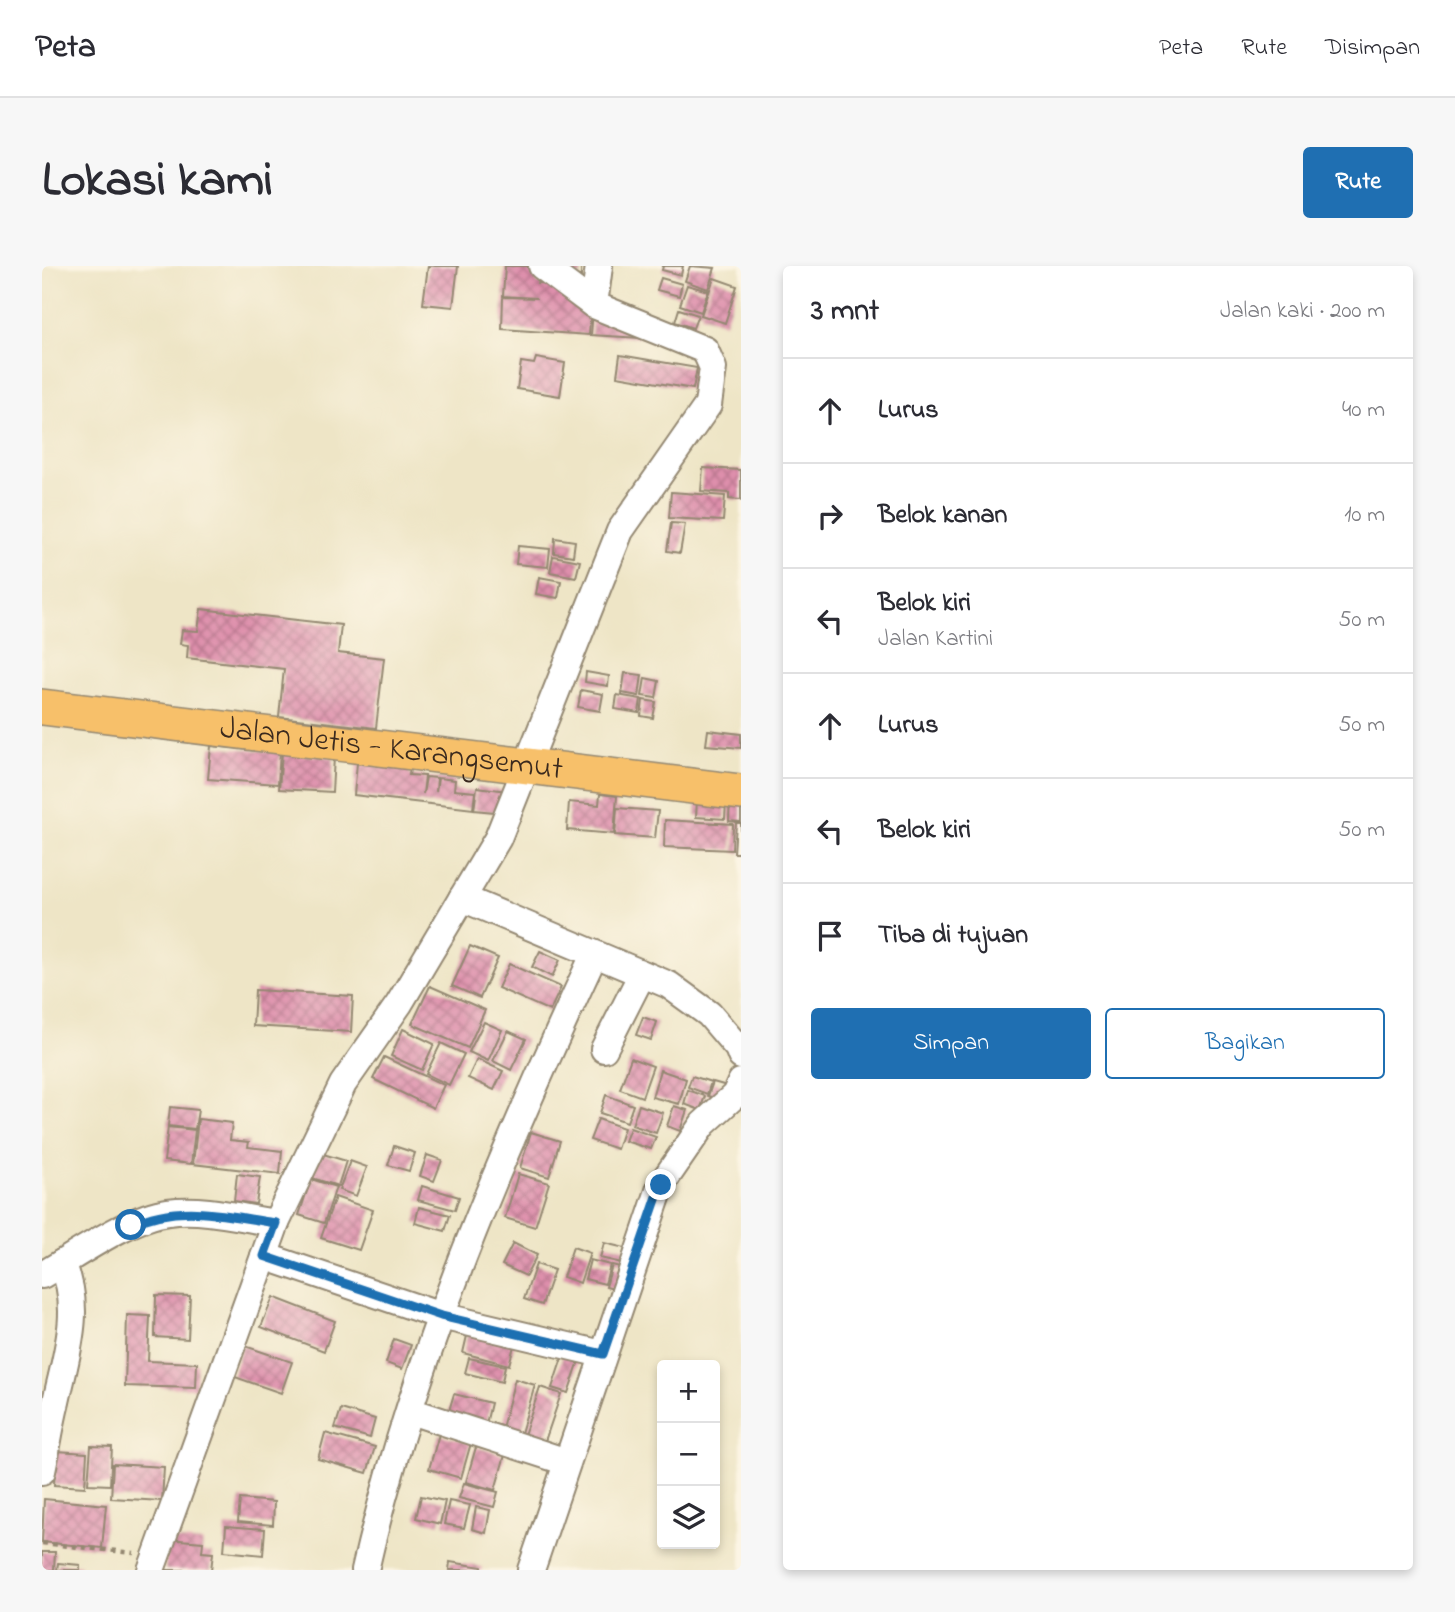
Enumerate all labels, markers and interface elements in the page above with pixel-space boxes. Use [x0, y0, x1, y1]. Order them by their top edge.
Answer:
text: Peta [35, 24, 96, 72]
text: Peta [1159, 31, 1203, 66]
text: Rute [1241, 31, 1287, 66]
text: Disimpan [1325, 31, 1420, 66]
text: Lokasi kami [42, 146, 273, 218]
button: Rute [1303, 147, 1413, 218]
text: 3 mnt [811, 290, 879, 334]
text: Jalan kaki · 200 m [1220, 295, 1385, 328]
icon: ahead [811, 392, 849, 430]
text: Lurus [878, 392, 939, 430]
text: 40 m [1342, 394, 1385, 427]
icon: right [811, 497, 849, 535]
text: Belok kanan [878, 497, 1007, 535]
text: 10 m [1344, 499, 1385, 532]
text: Belok kiri [878, 585, 971, 623]
icon: left [811, 602, 849, 640]
text: 50 m [1338, 604, 1385, 637]
text: Jalan Kartini [878, 623, 993, 656]
street label: Jalan Jetis - Karangsemut [217, 705, 566, 794]
icon: ahead [811, 707, 849, 745]
text: Lurus [878, 707, 939, 745]
text: 50 m [1338, 709, 1385, 742]
icon: left [811, 812, 849, 850]
text: Belok kiri [878, 812, 971, 850]
text: 50 m [1338, 814, 1385, 847]
icon: arrive [811, 917, 849, 955]
text: Tiba di tujuan [878, 917, 1028, 955]
button: Simpan [811, 1008, 1091, 1079]
button: Bagikan [1105, 1008, 1385, 1079]
route end [645, 1169, 676, 1200]
route start [115, 1209, 146, 1240]
map controls [657, 1360, 720, 1549]
button: + [657, 1360, 720, 1423]
button: − [657, 1423, 720, 1486]
button: layers [657, 1486, 720, 1549]

